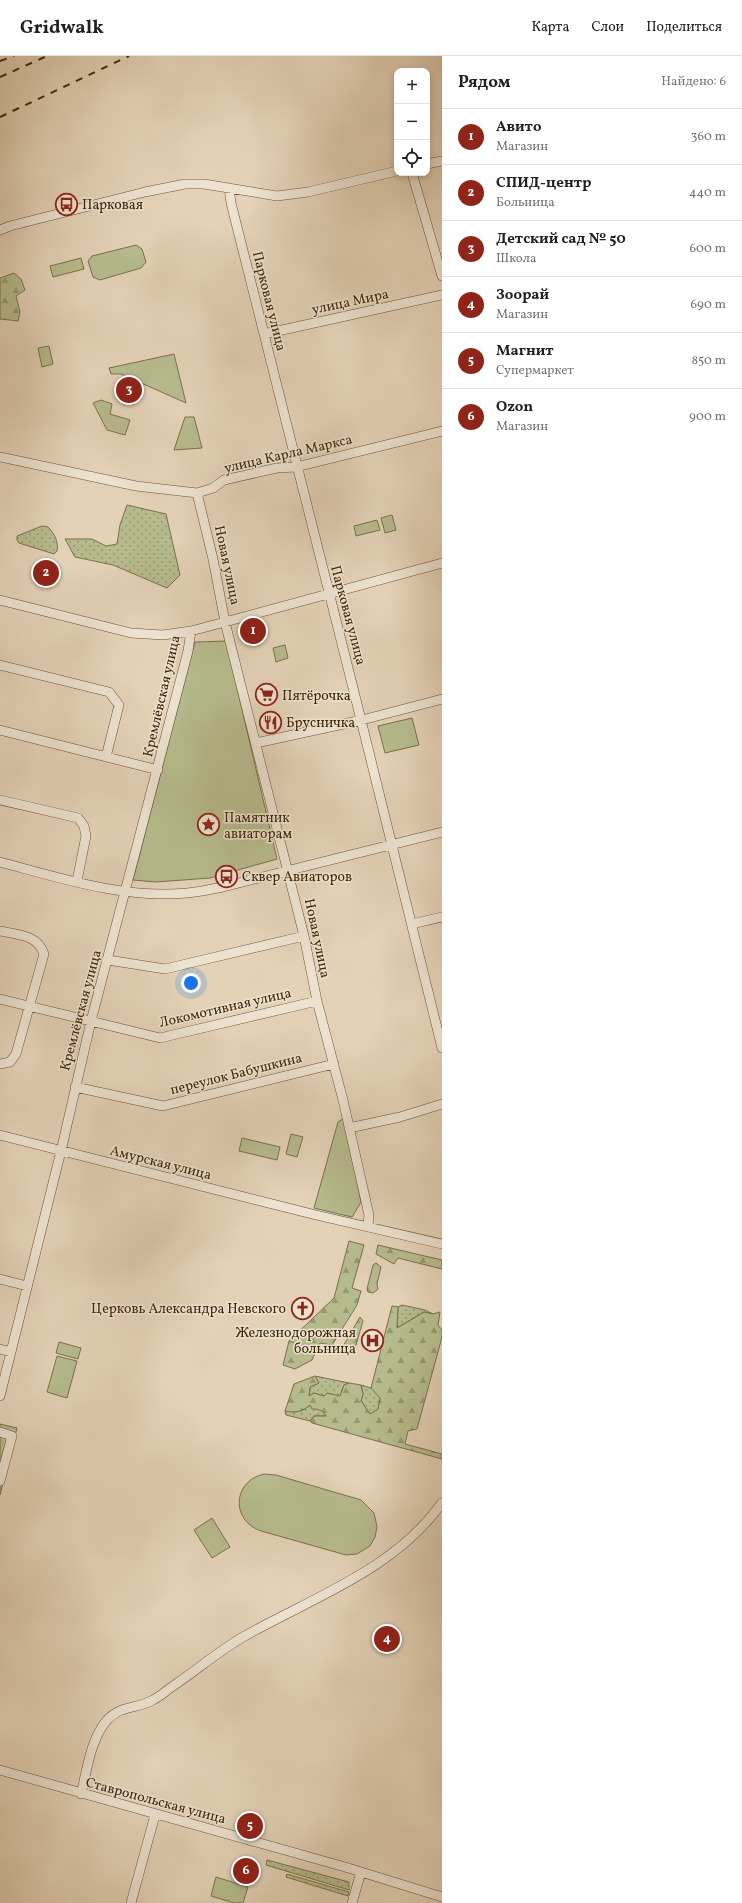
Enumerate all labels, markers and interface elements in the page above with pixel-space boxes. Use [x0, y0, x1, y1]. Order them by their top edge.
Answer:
text: Gridwalk [20, 15, 104, 41]
text: Карта [531, 18, 569, 37]
text: Слои [591, 18, 624, 37]
text: Поделиться [646, 18, 722, 37]
map controls [394, 68, 430, 176]
button: + [394, 68, 430, 104]
text: Рядом [458, 71, 511, 94]
text: Найдено: 6 [661, 73, 726, 91]
button: − [394, 104, 430, 140]
text: Авито [496, 117, 541, 138]
text: 1 [468, 128, 474, 146]
text: 360 m [691, 128, 726, 146]
text: Магазин [496, 138, 548, 156]
button: locate [394, 140, 430, 176]
text: СПИД-центр [496, 173, 591, 194]
text: 2 [468, 184, 474, 202]
text: 440 m [689, 184, 726, 202]
bus stop icon: Парковая [54, 191, 80, 217]
text: Больница [496, 194, 555, 212]
place label: Парковая [82, 196, 143, 215]
text: Детский сад № 50 [496, 229, 626, 250]
text: 3 [468, 240, 474, 258]
text: 600 m [689, 240, 726, 258]
street label: Парковая улица [247, 249, 290, 353]
text: Школа [496, 250, 536, 268]
street label: улица Мира [310, 285, 391, 320]
text: Зоорай [496, 285, 549, 306]
text: 4 [467, 296, 475, 314]
text: 690 m [690, 296, 726, 314]
text: Магазин [496, 306, 548, 324]
text: Магнит [496, 341, 553, 362]
text: 5 [468, 352, 474, 370]
text: 850 m [692, 352, 726, 370]
text: Супермаркет [496, 362, 574, 380]
pin: 3 [116, 375, 142, 405]
text: Ozon [496, 397, 533, 418]
text: 6 [467, 408, 475, 426]
text: 900 m [689, 408, 726, 426]
text: Магазин [496, 418, 548, 436]
street label: улица Карла Маркса [222, 430, 354, 478]
street label: Новая улица [209, 524, 244, 607]
pin: 2 [33, 558, 59, 588]
street label: Парковая улица [325, 563, 370, 667]
pin: 1 [240, 616, 266, 646]
street label: Кремлёвская улица [139, 634, 186, 759]
supermarket icon: Пятёрочка [253, 682, 279, 708]
place label: Пятёрочка [282, 687, 351, 706]
restaurant icon: Брусничка [257, 709, 283, 735]
place label: Брусничка [286, 714, 355, 733]
place label: Памятник авиаторам [224, 809, 292, 844]
place icon: Памятник авиаторам [195, 812, 221, 838]
bus stop icon: Сквер Авиаторов [214, 863, 240, 889]
place label: Сквер Авиаторов [242, 868, 352, 887]
street label: Новая улица [299, 897, 334, 980]
street label: Кремлёвская улица [56, 948, 107, 1073]
your location [181, 973, 201, 993]
street label: Локомотивная улица [157, 984, 293, 1033]
street label: переулок Бабушкина [168, 1049, 304, 1100]
street label: Амурская улица [108, 1142, 213, 1185]
church icon: Церковь Александра Невского [289, 1295, 315, 1321]
place label: Церковь Александра Невского [91, 1300, 286, 1319]
place label: Железнодорожная больница [236, 1324, 356, 1359]
hospital icon: Железнодорожная больница [359, 1327, 385, 1353]
pin: 4 [374, 1624, 400, 1654]
street label: Ставропольская улица [83, 1774, 228, 1829]
pin: 5 [237, 1811, 263, 1841]
pin: 6 [233, 1856, 259, 1886]

